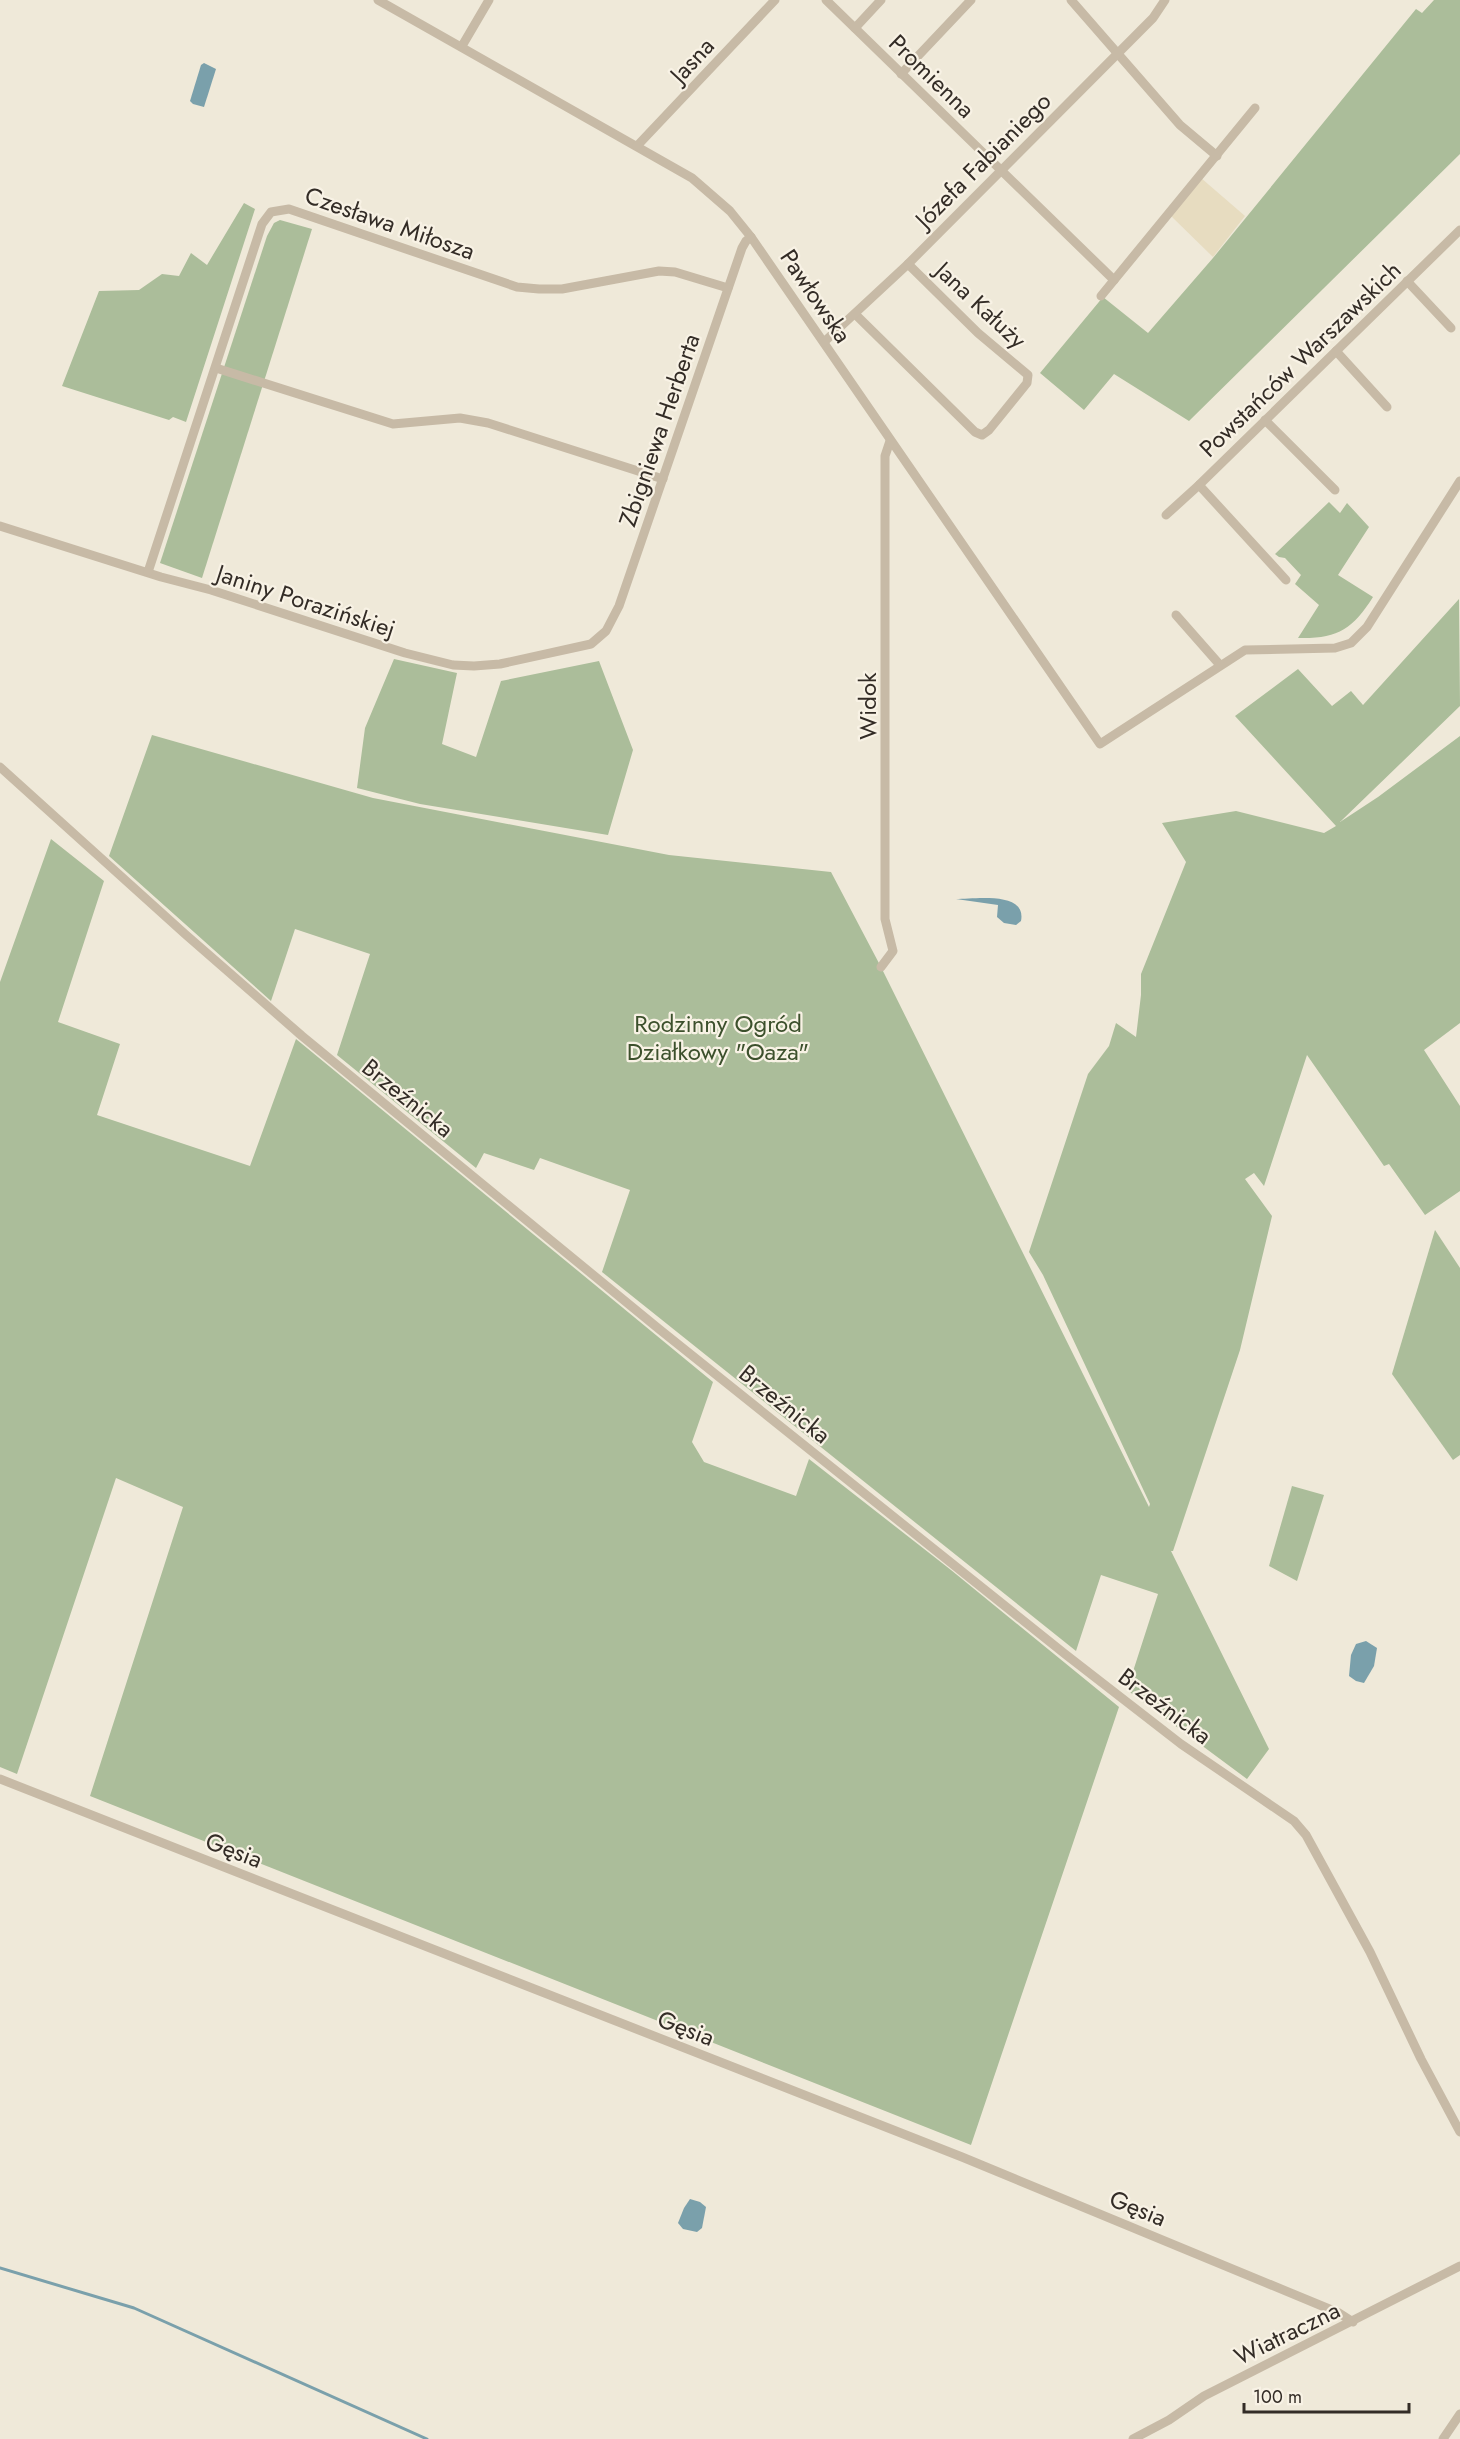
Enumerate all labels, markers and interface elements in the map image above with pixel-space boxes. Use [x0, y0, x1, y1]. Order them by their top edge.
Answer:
street label: Promienna [881, 26, 983, 126]
street label: Jasna [660, 29, 722, 93]
street label: Józefa Fabianiego [905, 84, 1059, 238]
street label: Czesława Miłosza [300, 178, 480, 268]
street label: Pawłowska [772, 242, 860, 350]
street label: Jana Kałuży [925, 251, 1035, 357]
street label: Powstańców Warszawskich [1191, 253, 1409, 465]
street label: Zbigniewa Herberta [610, 329, 708, 531]
street label: Janiny Porazińskiej [209, 555, 400, 646]
street label: Widok [850, 672, 885, 740]
park label: Rodzinny Ogród Działkowy "Oaza" [627, 1006, 809, 1069]
street label: Brzeźnicka [355, 1050, 461, 1146]
street label: Brzeźnicka [732, 1356, 838, 1452]
street label: Brzeźnicka [1111, 1659, 1219, 1753]
street label: Gęsia [200, 1823, 268, 1877]
street label: Gęsia [652, 2001, 720, 2055]
street label: Gęsia [1104, 2181, 1172, 2235]
street label: Wiatraczna [1228, 2292, 1346, 2374]
scale bar [1244, 2376, 1409, 2414]
text: 100 m [1253, 2384, 1302, 2410]

